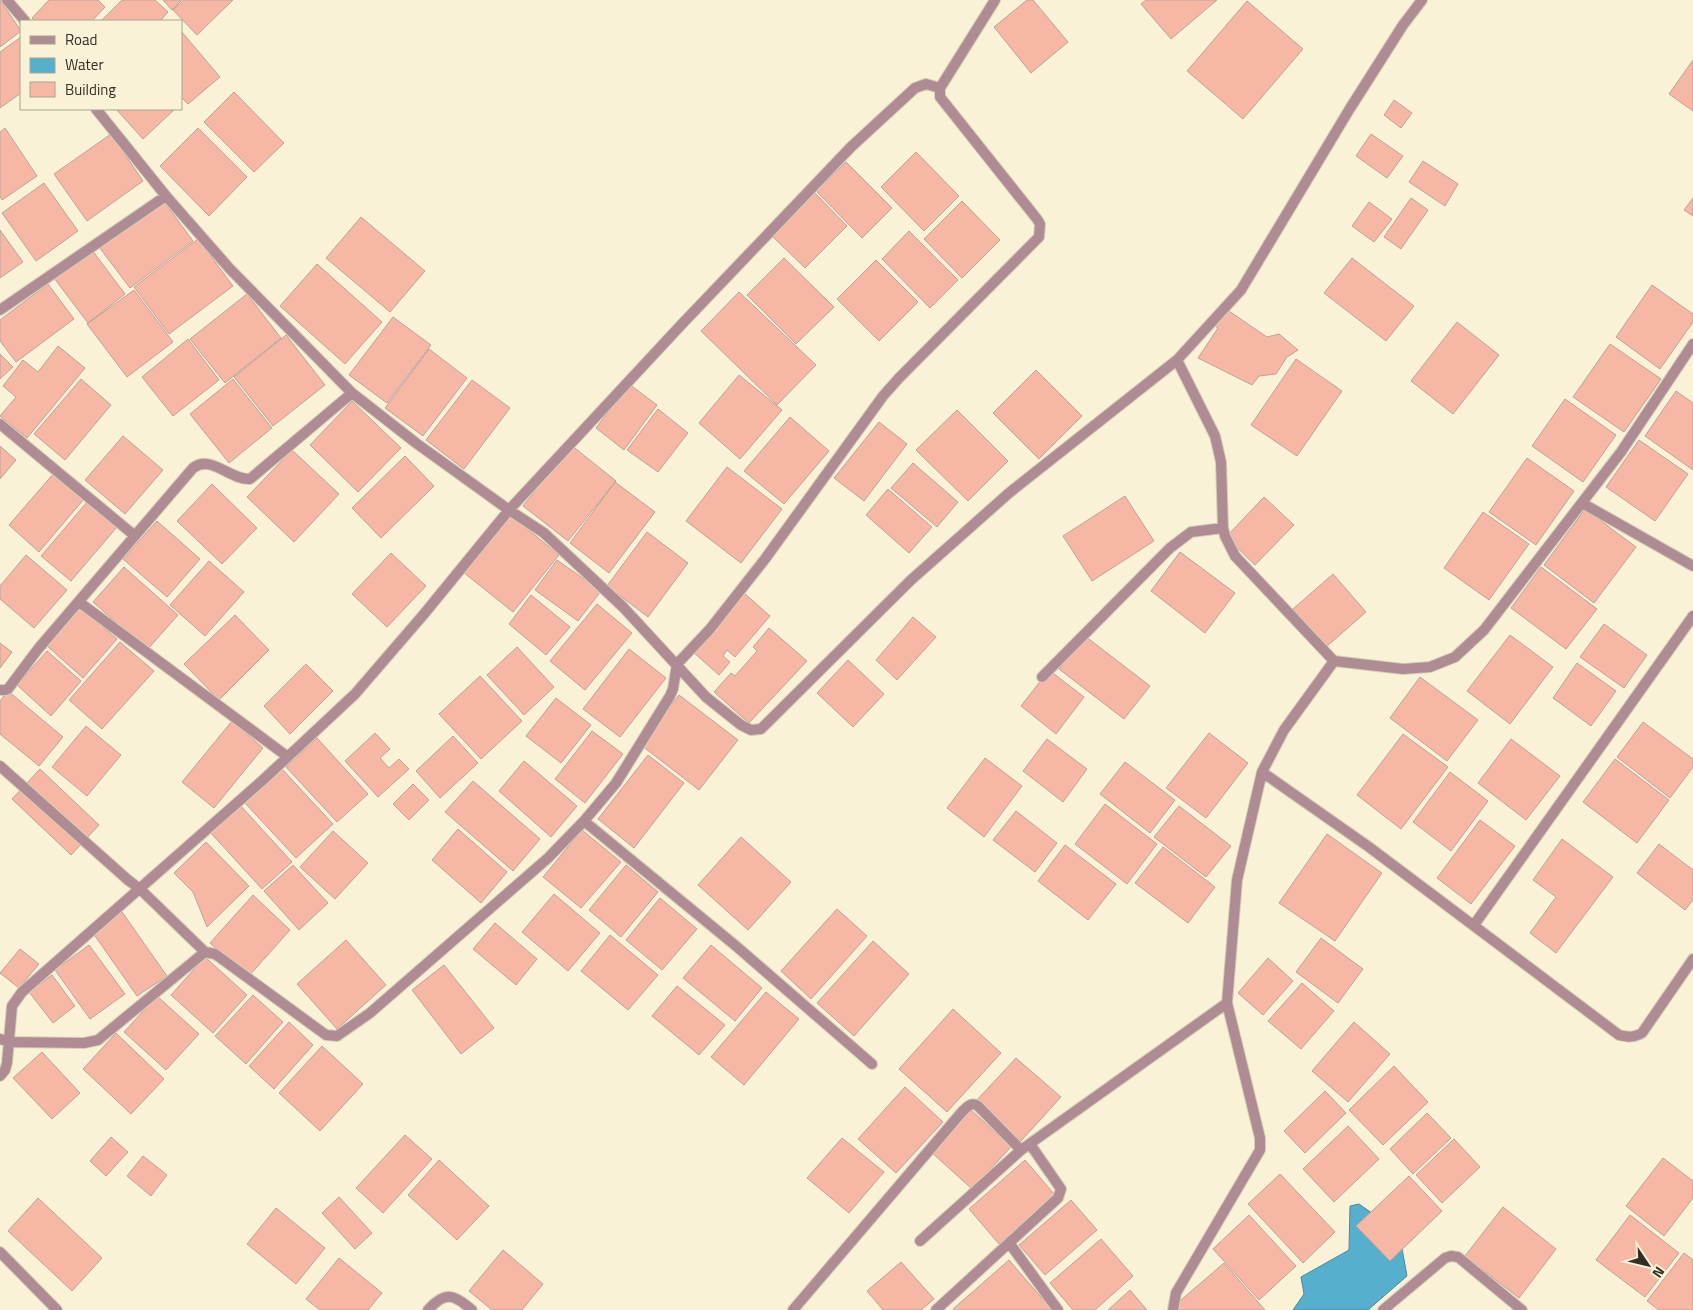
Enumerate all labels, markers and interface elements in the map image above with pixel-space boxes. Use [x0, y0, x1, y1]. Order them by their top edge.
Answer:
legend [20, 20, 182, 110]
text: Road [65, 28, 97, 51]
text: Water [65, 53, 104, 76]
text: Building [65, 78, 116, 101]
north arrow [1623, 1240, 1673, 1290]
text: N [1648, 1263, 1670, 1283]

